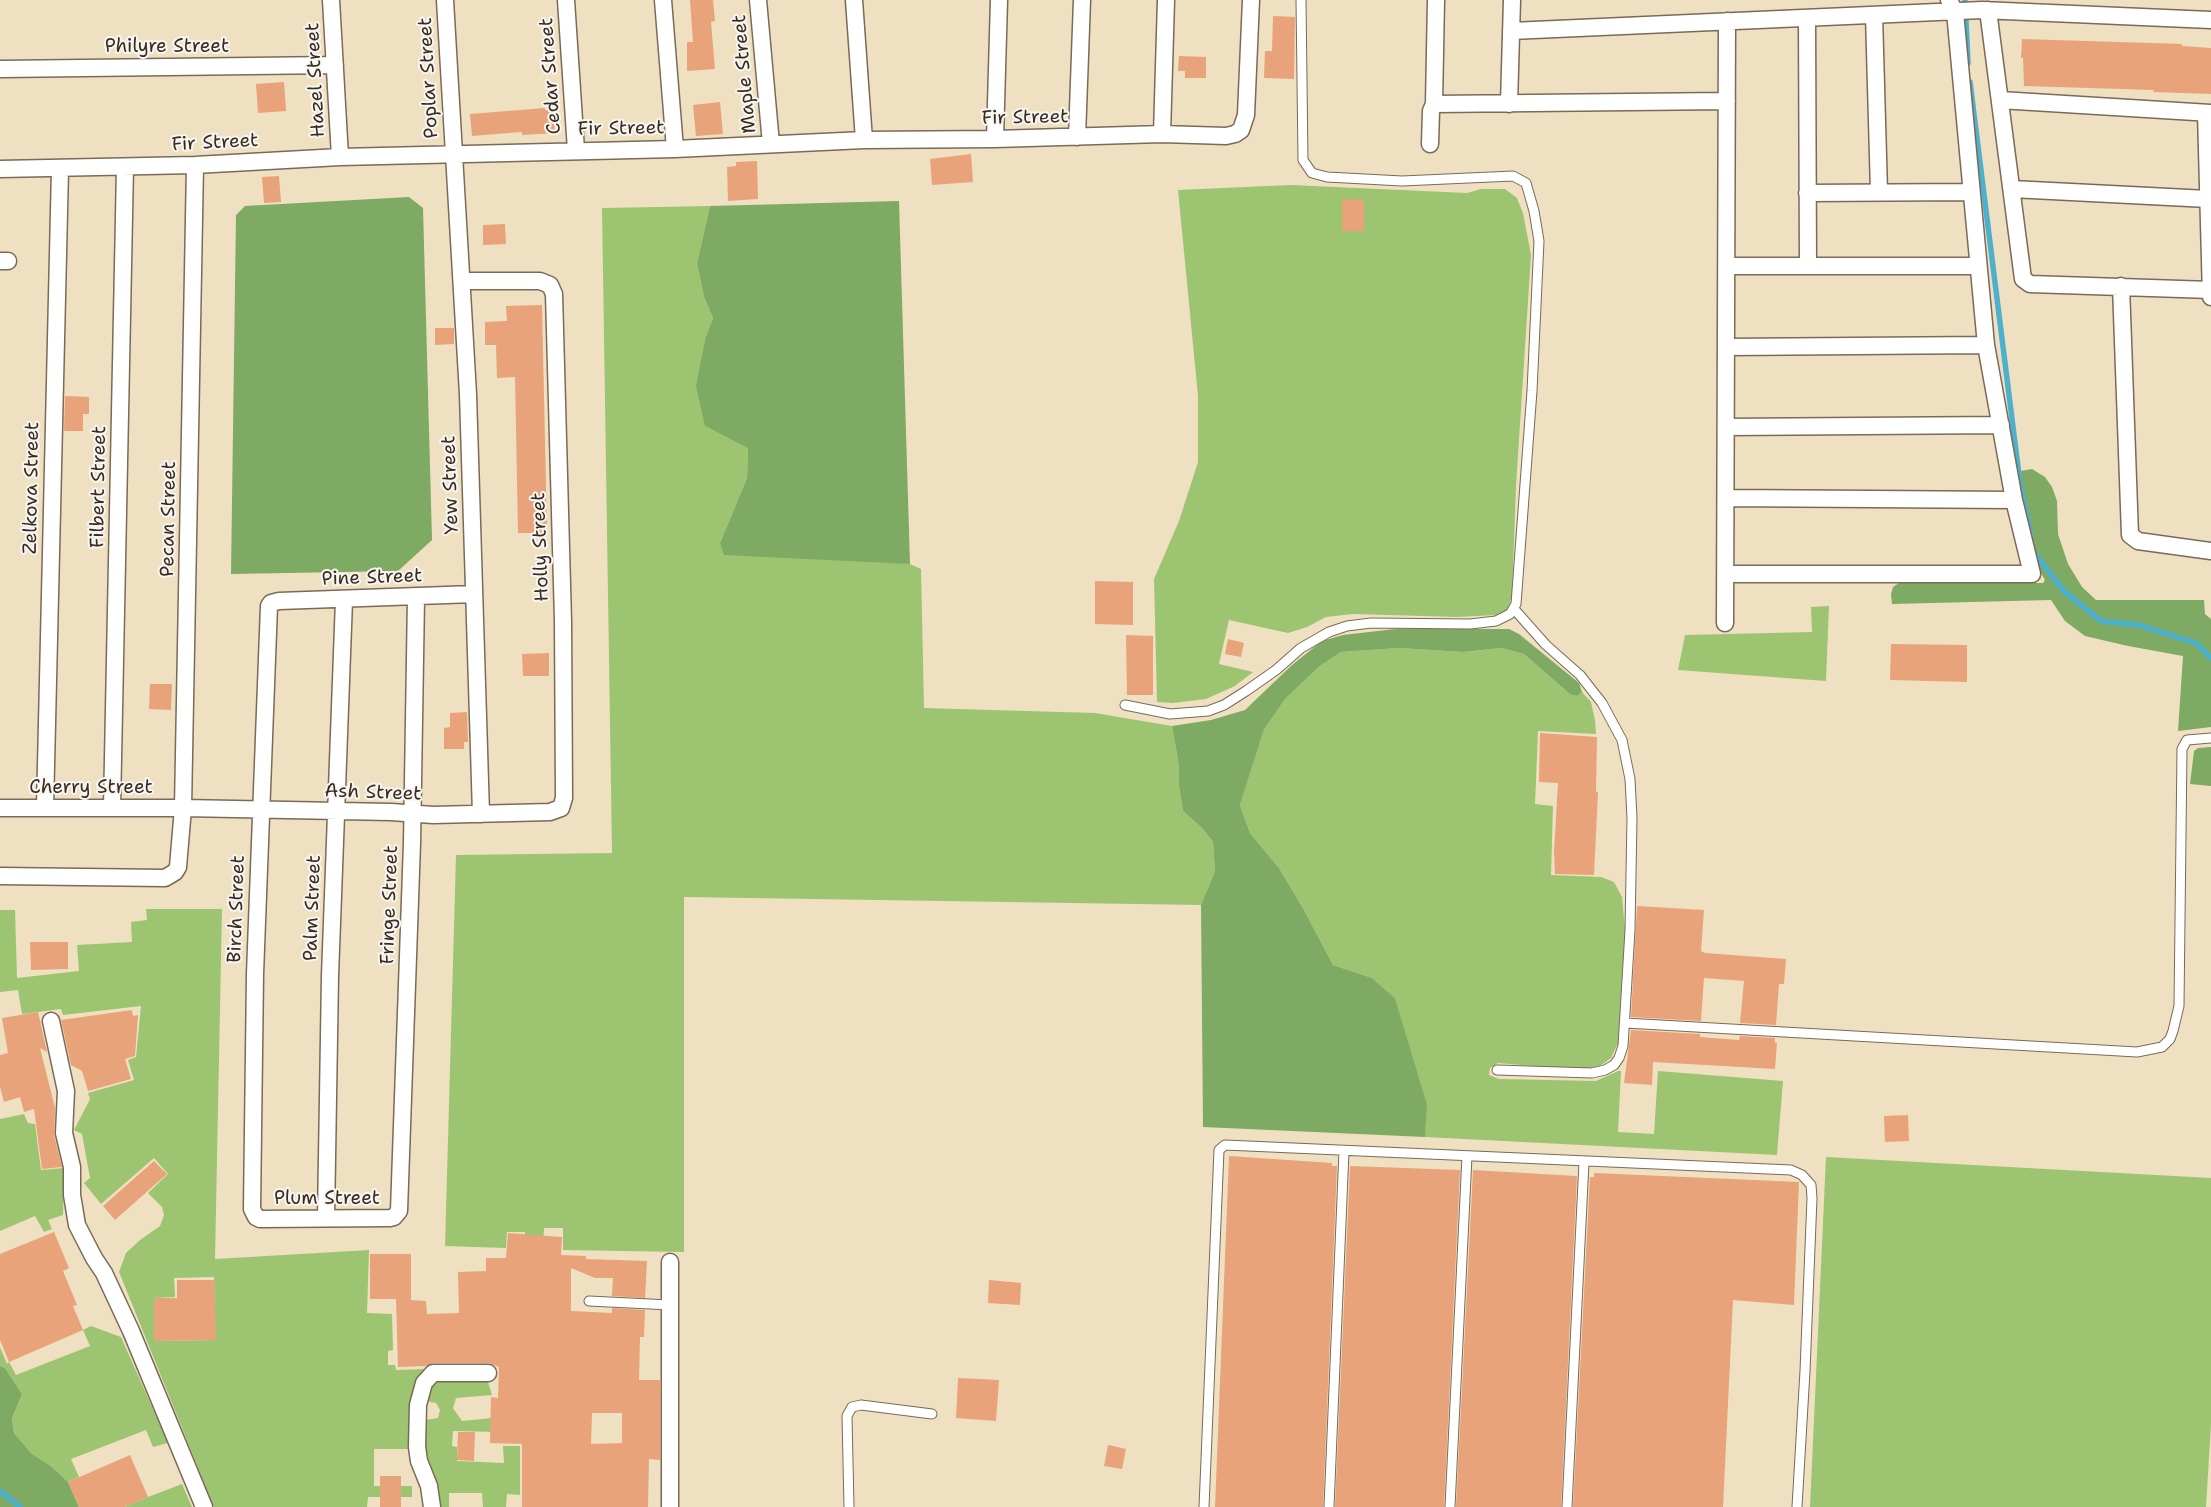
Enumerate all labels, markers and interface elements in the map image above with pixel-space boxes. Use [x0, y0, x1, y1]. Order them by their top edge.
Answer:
street label: Maple Street [728, 14, 762, 134]
street label: Poplar Street [414, 17, 444, 139]
street label: Cedar Street [536, 17, 566, 135]
street label: Hazel Street [302, 22, 330, 138]
street label: Philyre Street [105, 36, 229, 58]
street label: Fir Street [981, 106, 1069, 130]
street label: Fir Street [577, 117, 665, 141]
street label: Fir Street [171, 129, 259, 157]
street label: Zelkova Street [19, 422, 45, 554]
street label: Filbert Street [87, 426, 111, 548]
street label: Yew Street [438, 435, 464, 535]
street label: Pecan Street [157, 461, 181, 577]
street label: Holly Street [528, 492, 554, 602]
street label: Pine Street [321, 565, 423, 591]
street label: Cherry Street [29, 777, 153, 799]
street label: Ash Street [324, 780, 422, 806]
street label: Fringe Street [377, 845, 403, 965]
street label: Birch Street [224, 855, 250, 963]
street label: Palm Street [300, 855, 326, 961]
street label: Plum Street [274, 1188, 380, 1210]

